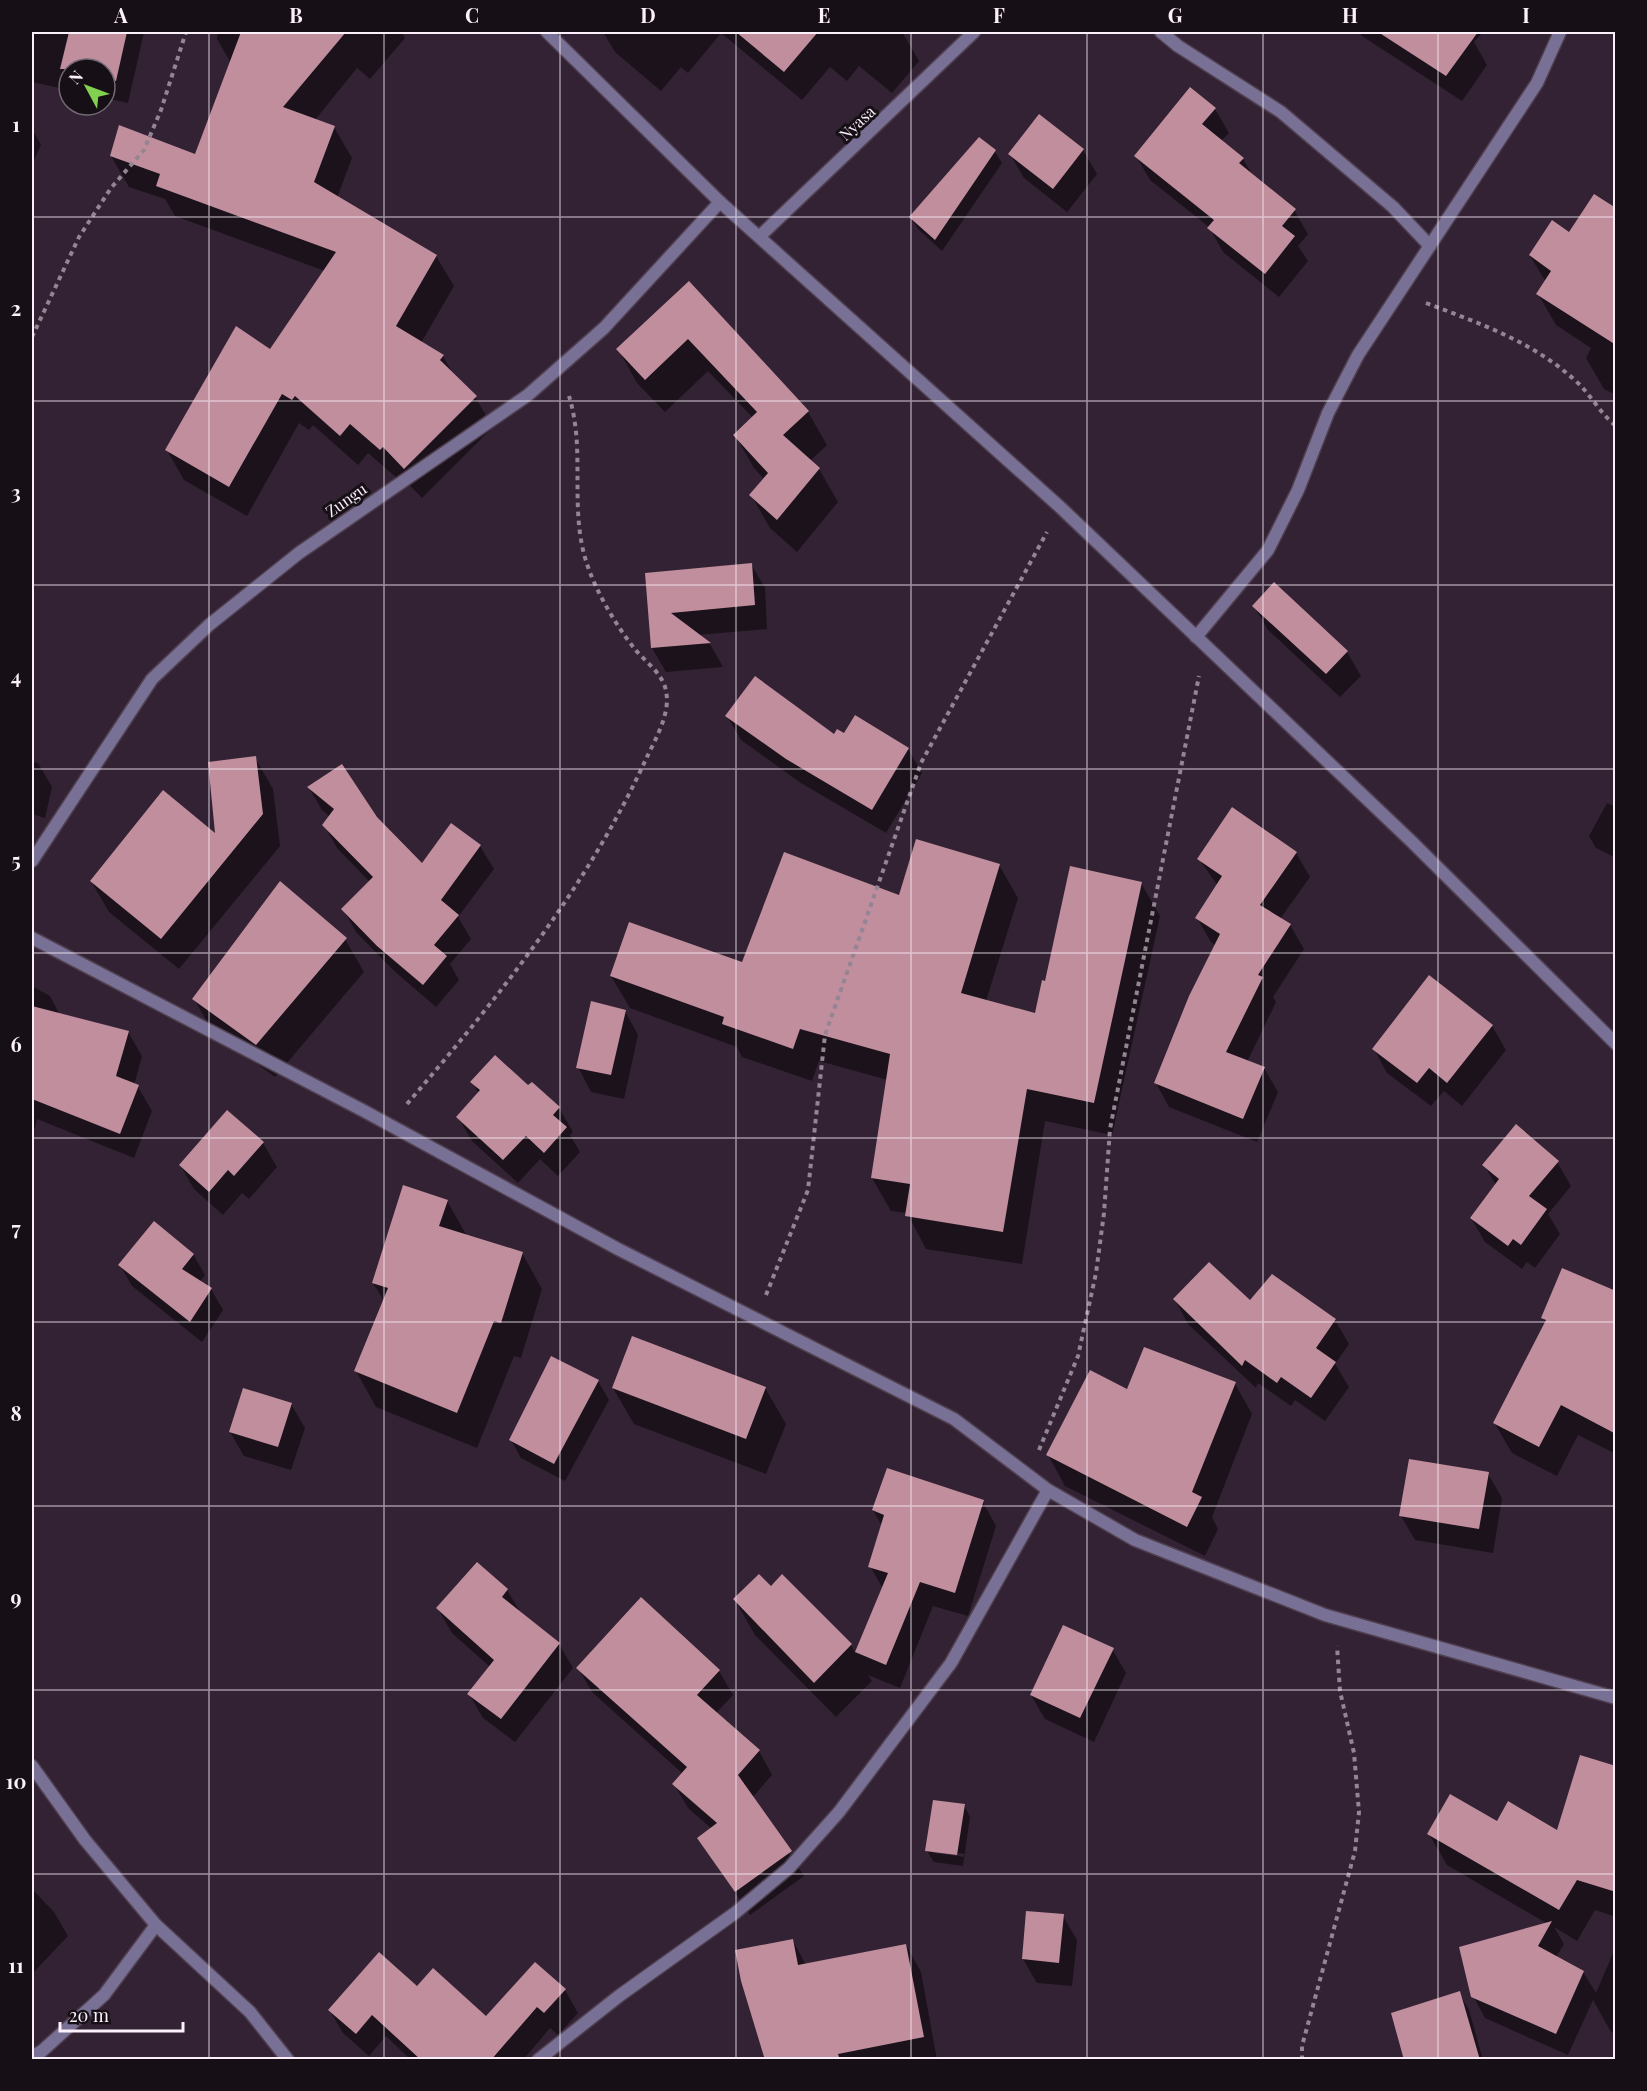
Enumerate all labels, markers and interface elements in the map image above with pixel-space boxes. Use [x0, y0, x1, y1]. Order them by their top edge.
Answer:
text: A [113, 1, 128, 28]
text: B [289, 1, 303, 28]
text: C [465, 1, 479, 28]
text: D [640, 1, 656, 28]
text: E [818, 1, 830, 28]
text: F [993, 1, 1005, 28]
text: G [1168, 1, 1183, 28]
text: H [1342, 1, 1358, 28]
text: I [1522, 1, 1530, 28]
north arrow [57, 57, 117, 117]
text: N [64, 65, 87, 88]
street label: Nyasa [834, 101, 879, 145]
text: 1 [12, 110, 20, 137]
text: 2 [11, 294, 21, 321]
text: 3 [11, 478, 21, 505]
street label: Zungu [321, 478, 371, 521]
text: 4 [11, 662, 21, 689]
text: 5 [11, 846, 21, 873]
text: 6 [10, 1030, 22, 1057]
text: 7 [11, 1214, 21, 1241]
text: 8 [10, 1399, 22, 1426]
text: 9 [10, 1583, 22, 1610]
text: 10 [6, 1767, 26, 1794]
text: 11 [8, 1951, 24, 1978]
scale bar [60, 1995, 183, 2033]
text: 20 m [69, 2003, 109, 2027]

